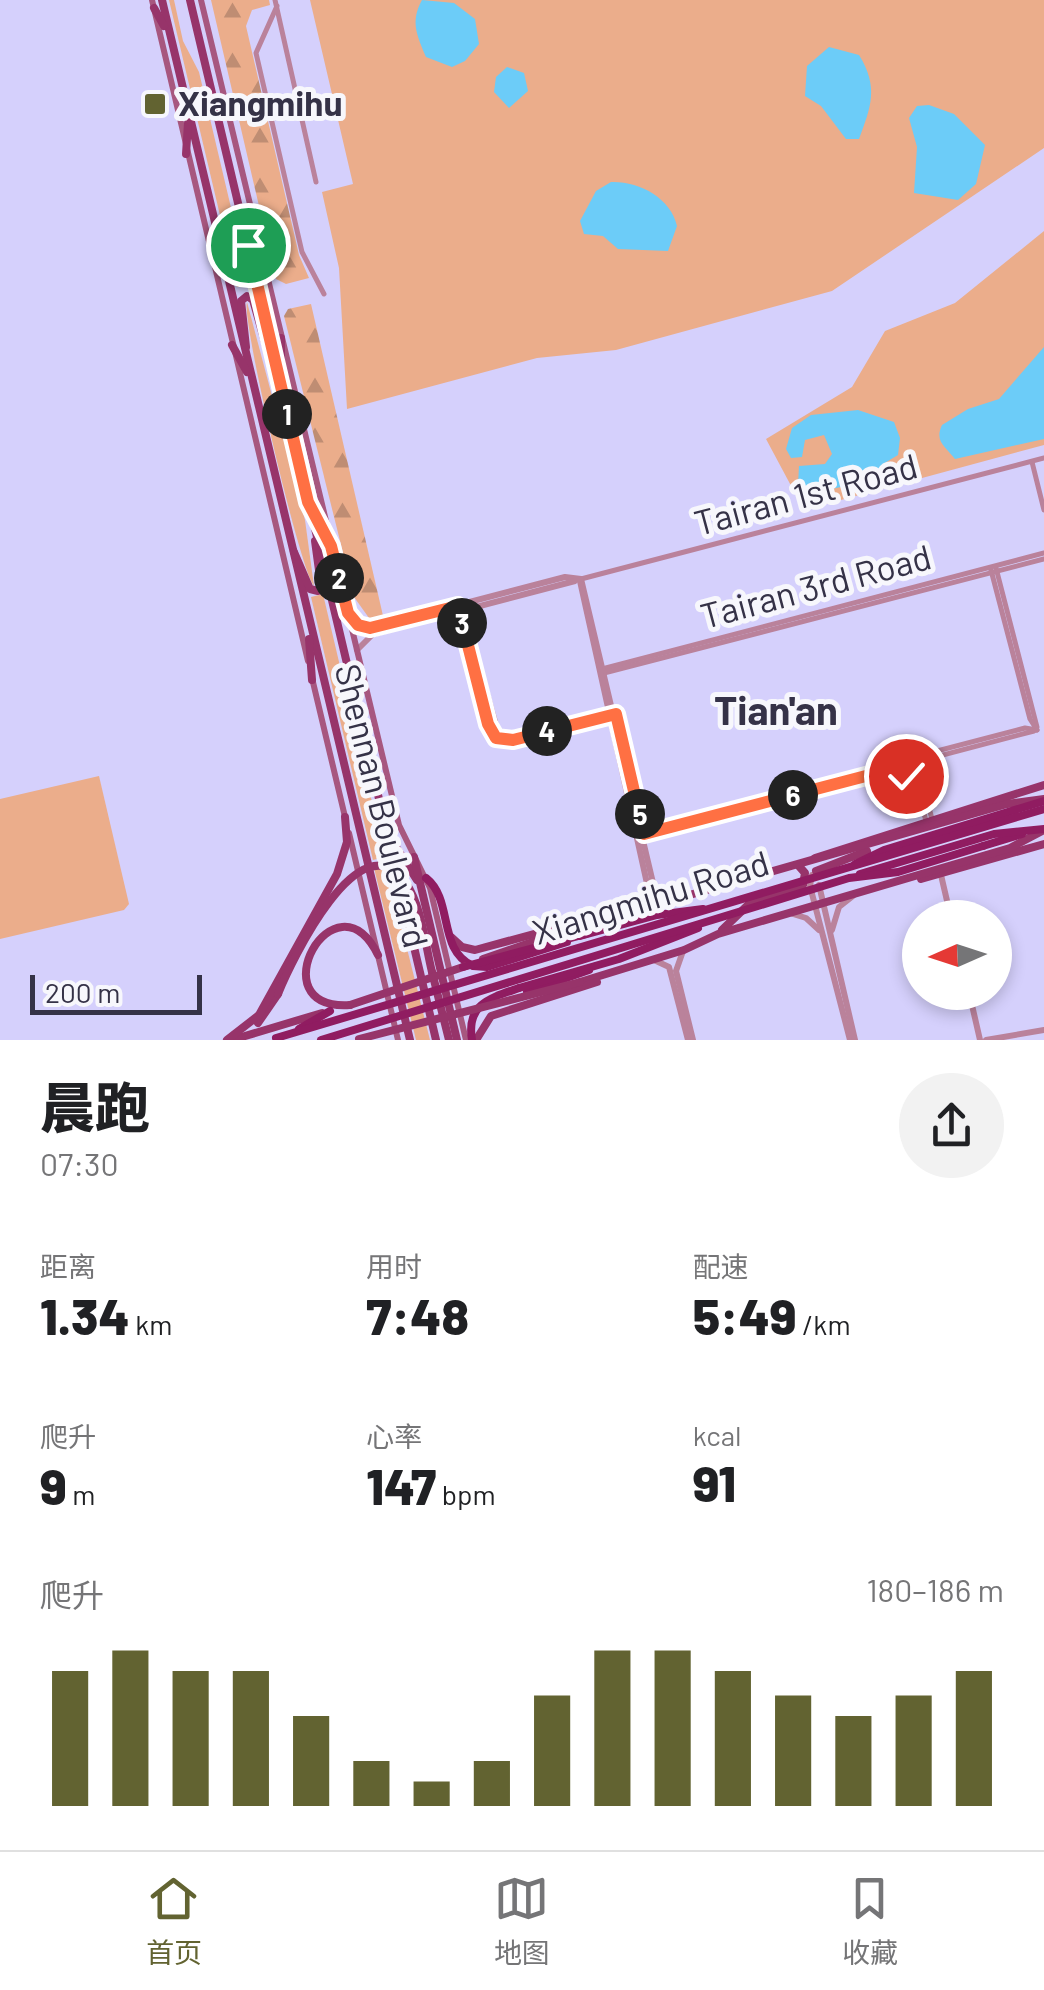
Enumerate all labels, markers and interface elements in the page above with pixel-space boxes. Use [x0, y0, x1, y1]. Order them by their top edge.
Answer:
place label: Xiangmihu [178, 81, 342, 123]
marker: Xiangmihu [142, 91, 168, 117]
pin [206, 203, 291, 288]
icon: arrive [221, 218, 276, 273]
pin: 1 [262, 389, 312, 439]
text: 1 [282, 397, 292, 431]
street label: Tairan 1st Road [690, 443, 921, 543]
street label: Tairan 3rd Road [696, 534, 935, 636]
pin: 2 [314, 553, 364, 603]
text: 2 [331, 561, 347, 595]
pin: 3 [437, 598, 487, 648]
text: 3 [454, 606, 470, 640]
street label: Shennan Boulevard [327, 659, 439, 952]
district label: Tian'an [714, 685, 838, 733]
pin: 4 [522, 706, 572, 756]
text: 4 [539, 714, 555, 748]
pin [864, 734, 949, 819]
icon: check [879, 749, 934, 804]
pin: 6 [768, 770, 818, 820]
text: 6 [785, 778, 801, 812]
pin: 5 [615, 789, 665, 839]
text: 5 [632, 797, 648, 831]
street label: Xiangmihu Road [527, 840, 774, 952]
north arrow [902, 900, 1012, 1010]
map controls [902, 900, 1012, 1010]
scale bar [30, 970, 202, 1014]
text: 200 m [45, 975, 120, 1009]
text: 晨跑 [40, 1073, 150, 1139]
button: share [899, 1073, 1004, 1178]
text: 07:30 [40, 1144, 119, 1182]
text: 距离 [40, 1249, 96, 1283]
text: 用时 [366, 1249, 422, 1283]
text: 配速 [693, 1249, 749, 1283]
text: 1.34 [40, 1285, 130, 1345]
text: 7:48 [366, 1285, 469, 1345]
text: 5:49 [693, 1285, 797, 1345]
text: km [130, 1307, 173, 1341]
text: /km [797, 1307, 851, 1341]
text: kcal [693, 1418, 741, 1452]
text: 爬升 [40, 1419, 96, 1453]
text: 心率 [366, 1419, 422, 1453]
text: 91 [693, 1452, 736, 1512]
text: 9 [40, 1455, 67, 1515]
text: 147 [366, 1455, 436, 1515]
text: m [67, 1477, 95, 1511]
text: bpm [436, 1477, 496, 1511]
text: 180–186 m [866, 1570, 1004, 1608]
text: 爬升 [40, 1575, 104, 1613]
tab: 首页 [146, 1871, 202, 1971]
tab: 地图 [494, 1871, 550, 1971]
tab: 收藏 [842, 1871, 898, 1971]

